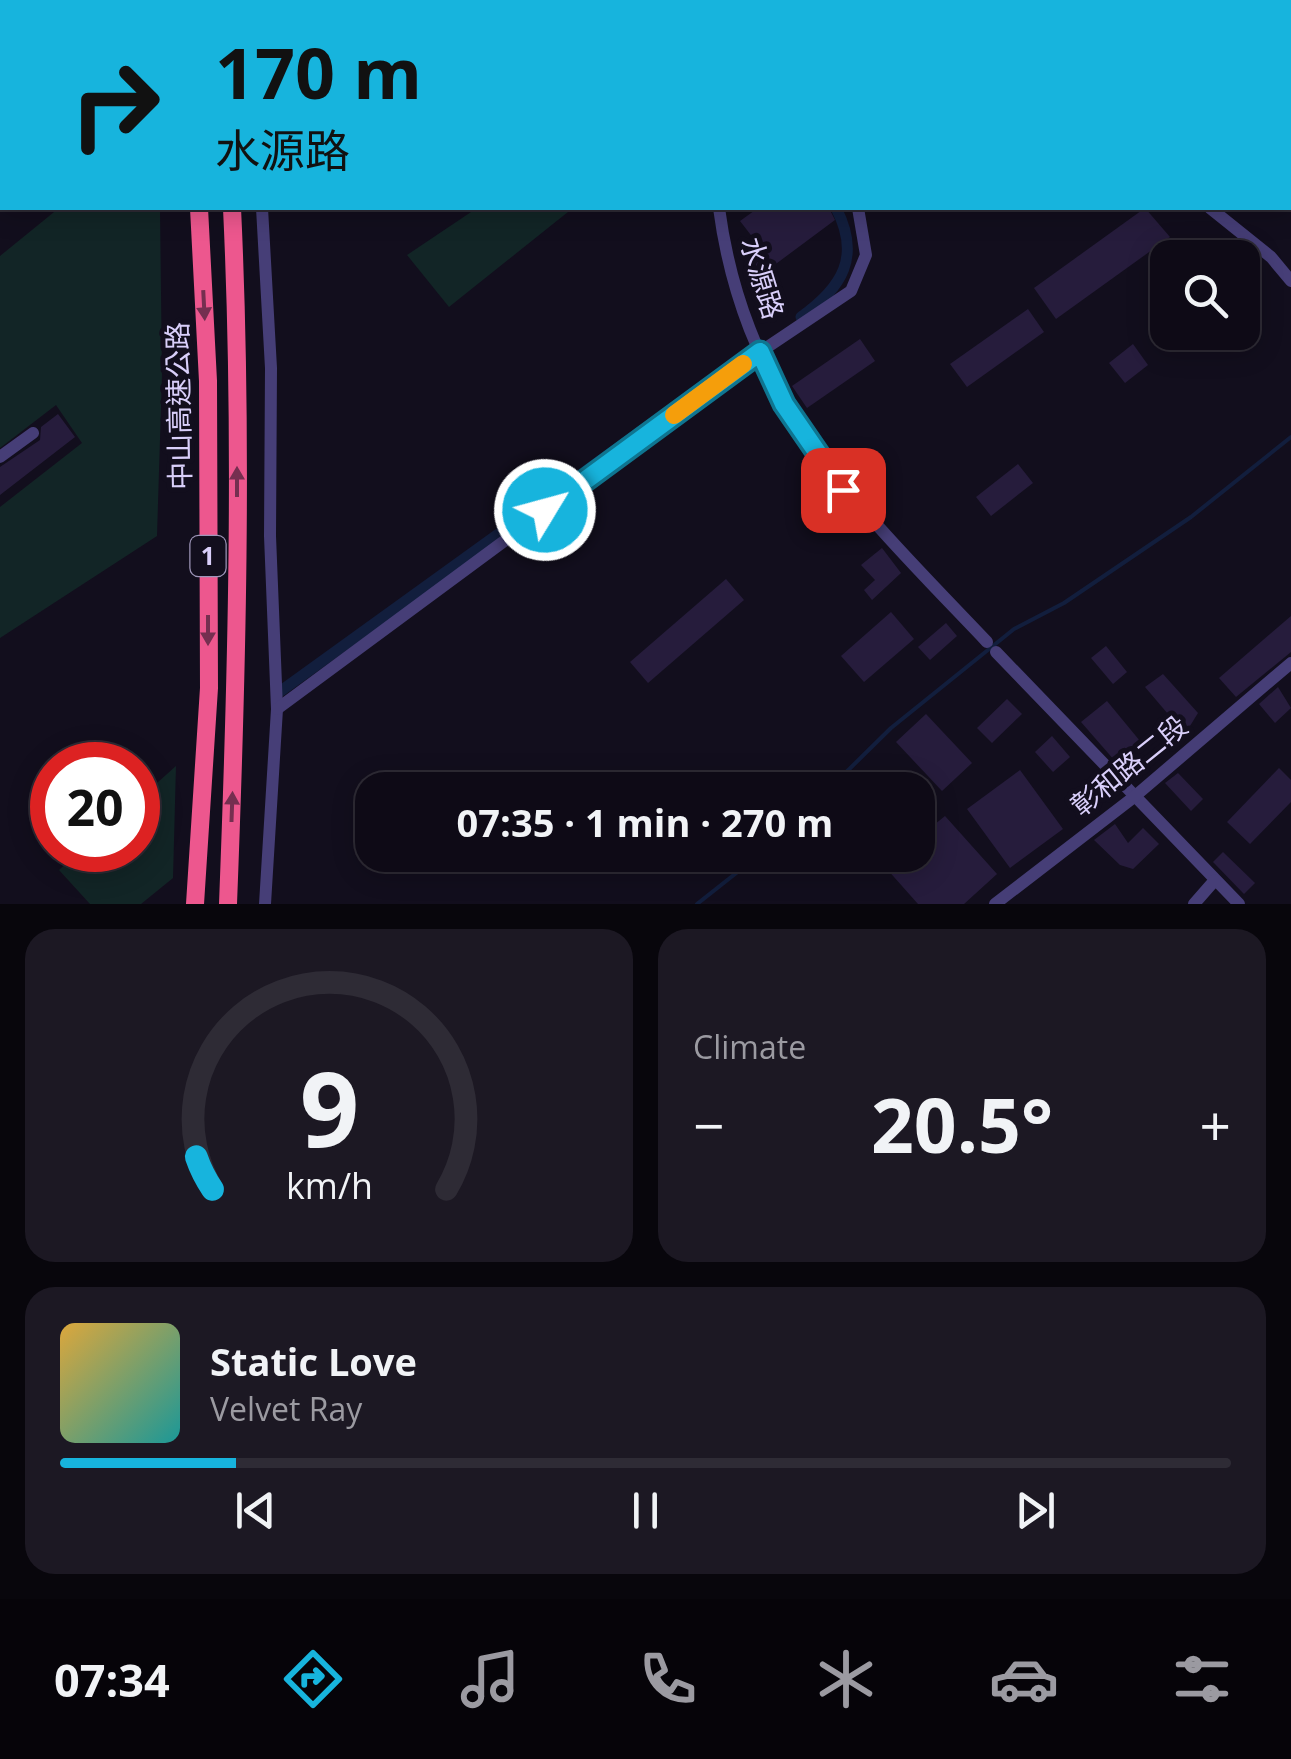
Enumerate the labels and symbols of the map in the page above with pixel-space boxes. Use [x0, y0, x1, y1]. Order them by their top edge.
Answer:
street label: 水源路 [733, 232, 793, 323]
one-way arrow [196, 289, 212, 321]
street label: 中山高速公路 [158, 322, 198, 490]
pin [801, 448, 886, 533]
position arrow [493, 458, 597, 562]
one-way arrow [229, 465, 245, 497]
road number: 1 [190, 536, 226, 576]
one-way arrow [201, 614, 217, 646]
street label: 彰和路二段 [1062, 706, 1195, 824]
speed limit sign: 20 [30, 742, 160, 872]
one-way arrow [224, 790, 240, 822]

